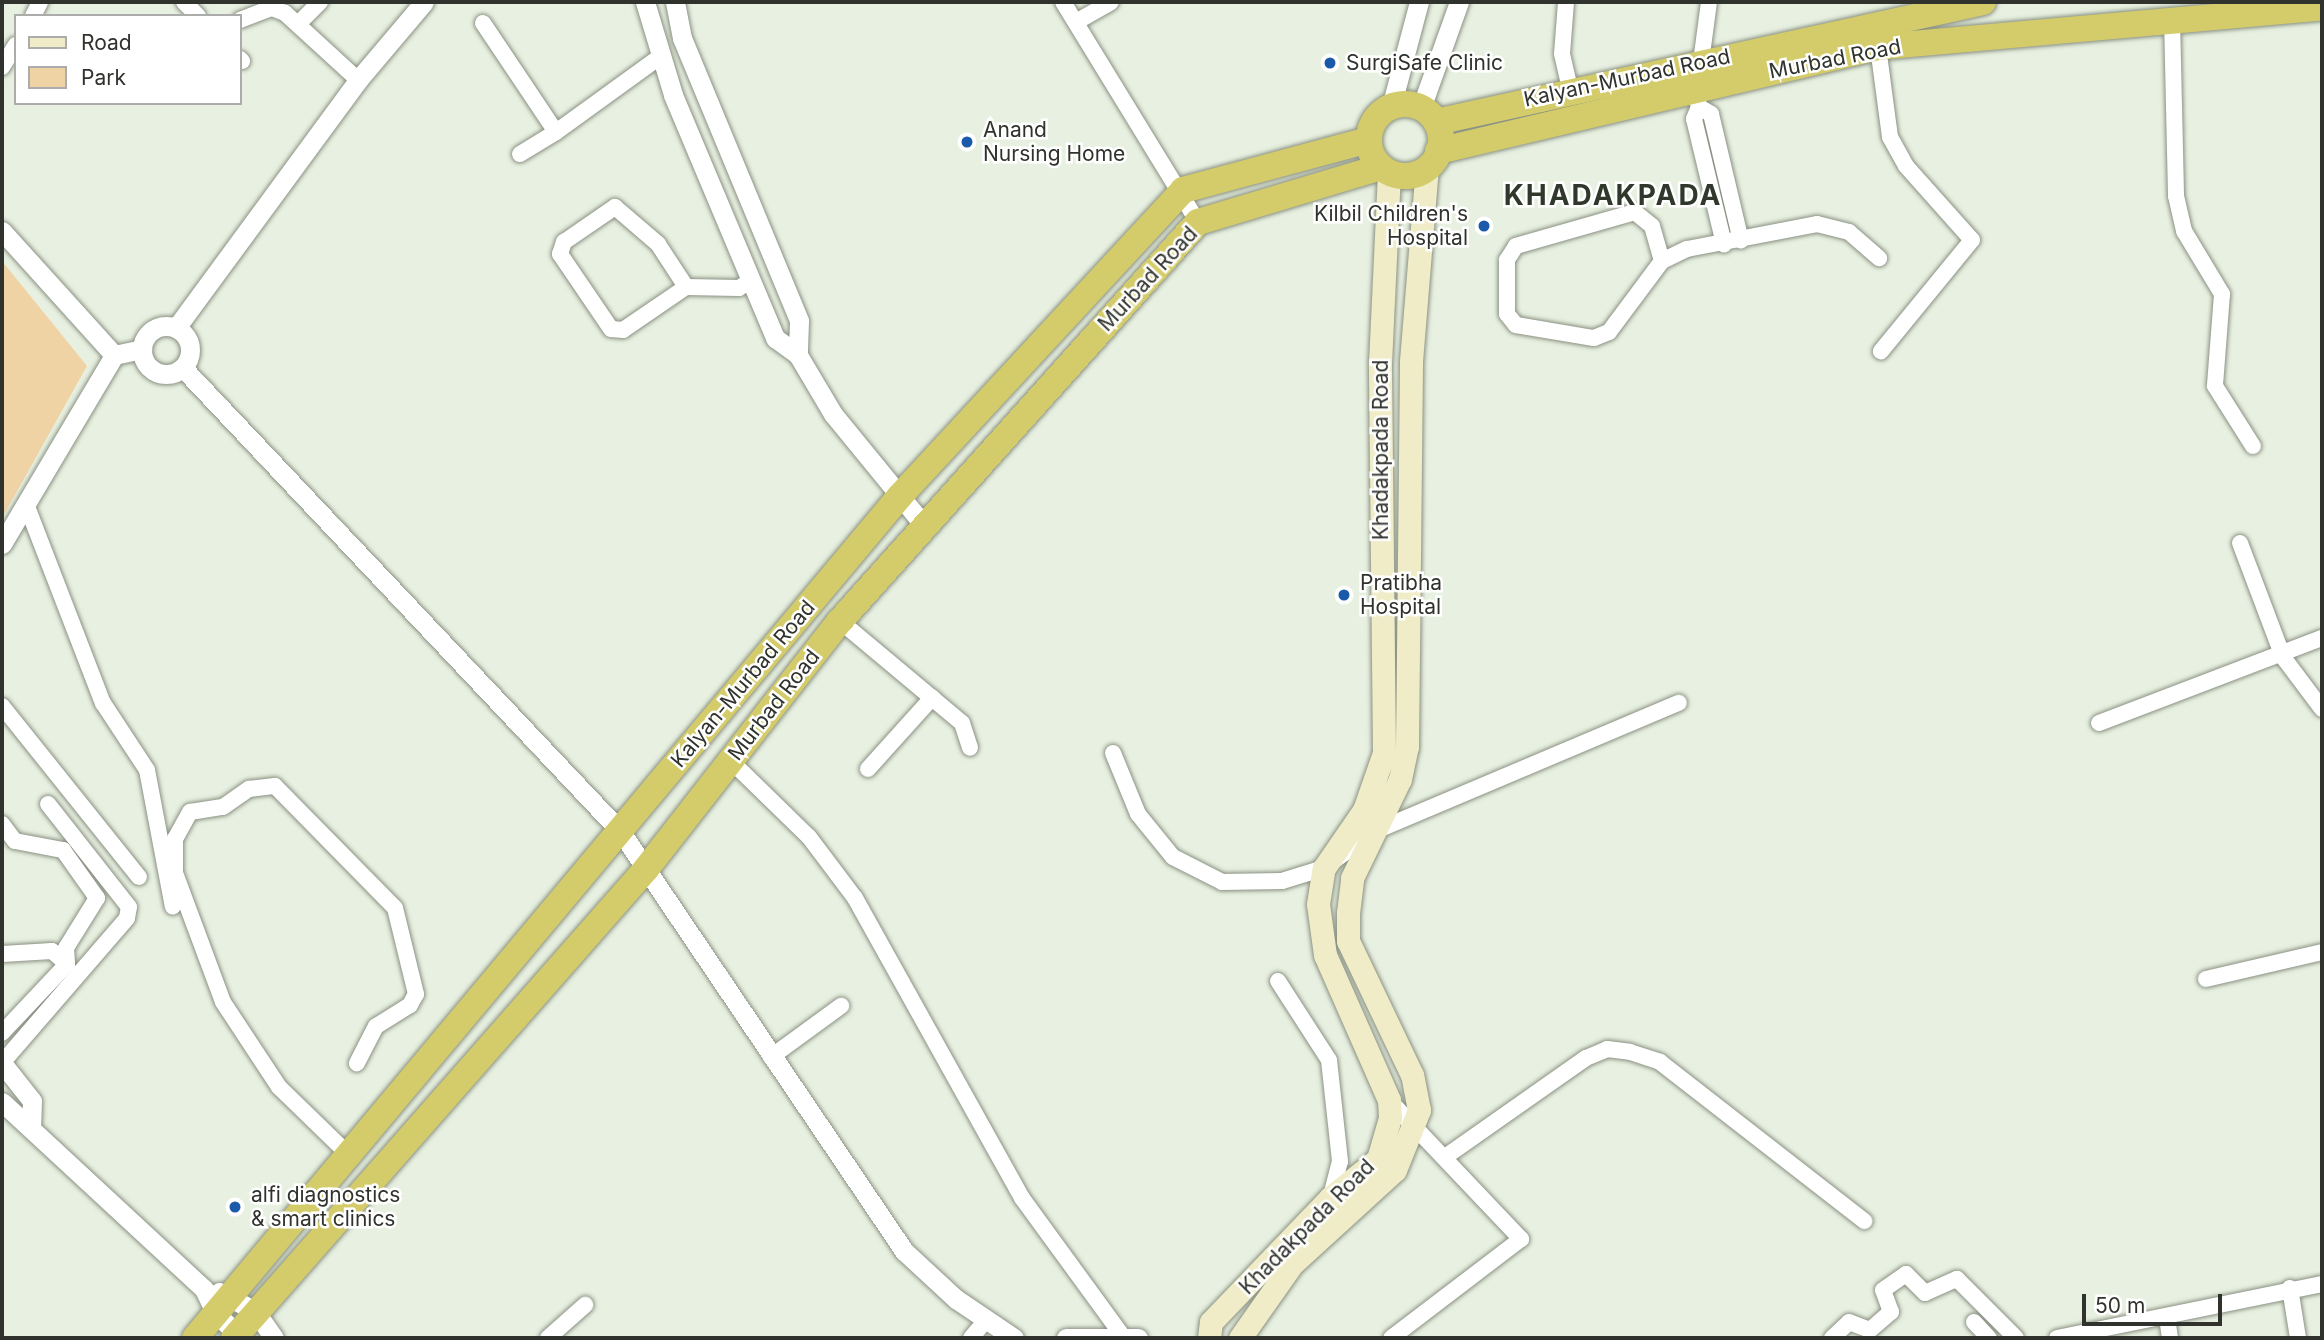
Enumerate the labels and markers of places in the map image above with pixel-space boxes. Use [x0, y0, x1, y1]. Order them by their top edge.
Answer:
place label: SurgiSafe Clinic [1346, 50, 1503, 76]
marker: SurgiSafe Clinic [1320, 53, 1340, 73]
place label: Anand Nursing Home [983, 117, 1125, 167]
marker: Anand Nursing Home [957, 132, 977, 152]
place label: Kilbil Children's Hospital [1314, 201, 1468, 251]
marker: Kilbil Children's Hospital [1474, 216, 1494, 236]
place label: Pratibha Hospital [1360, 570, 1442, 620]
marker: Pratibha Hospital [1334, 585, 1354, 605]
place label: alfi diagnostics & smart clinics [251, 1182, 400, 1232]
marker: alfi diagnostics & smart clinics [225, 1197, 245, 1217]

